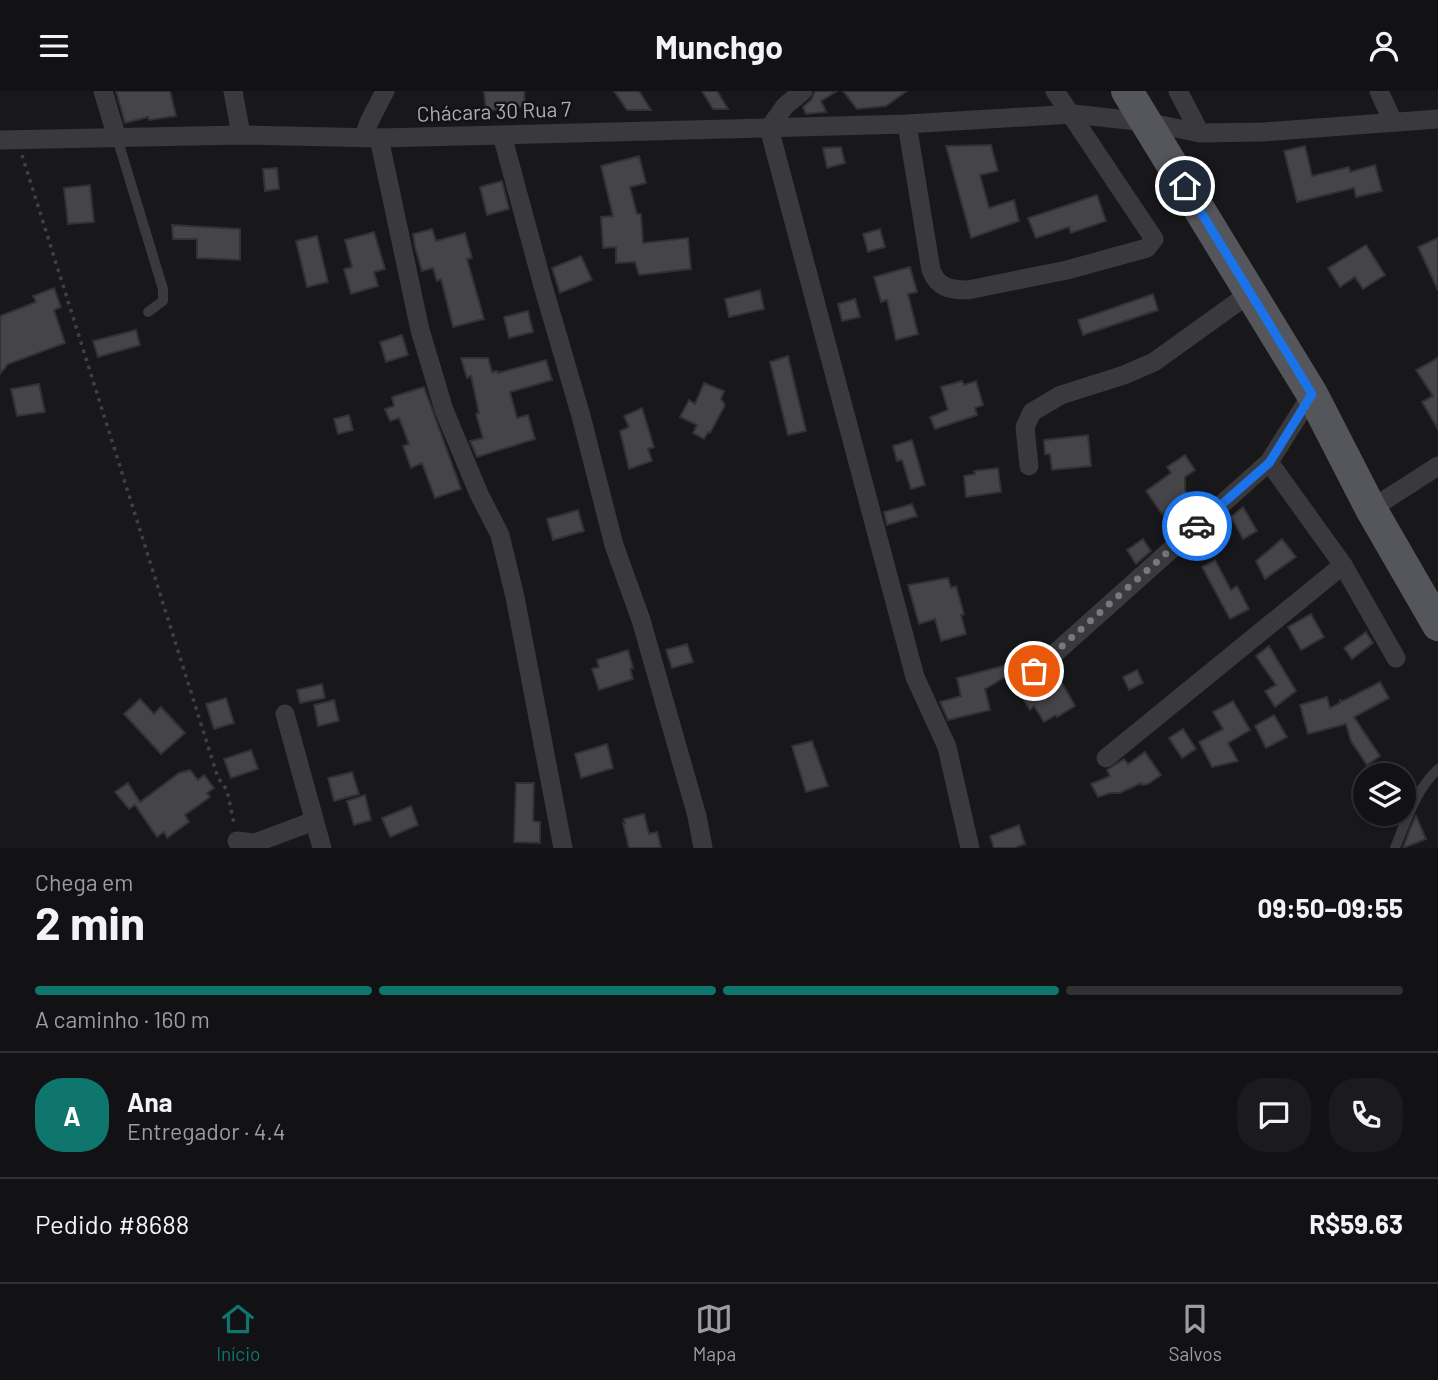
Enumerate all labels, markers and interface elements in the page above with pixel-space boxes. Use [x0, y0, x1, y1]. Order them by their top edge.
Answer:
icon: menu [35, 27, 73, 65]
text: Munchgo [655, 27, 783, 65]
icon: person [1365, 27, 1403, 65]
street label: Chácara 30 Rua 7 [416, 95, 572, 126]
pin [1155, 156, 1215, 216]
icon: home [1166, 167, 1204, 205]
courier [1162, 491, 1232, 561]
icon: car [1178, 507, 1216, 545]
pin [1004, 641, 1064, 701]
icon: bag [1015, 652, 1053, 690]
map controls [1353, 763, 1416, 826]
button: layers [1353, 763, 1416, 826]
text: Chega em [35, 868, 133, 896]
text: 09:50–09:55 [1258, 892, 1403, 923]
text: 2 min [35, 894, 145, 949]
text: A caminho · 160 m [35, 1005, 210, 1033]
button: chat [1237, 1078, 1311, 1152]
button: phone [1329, 1078, 1403, 1152]
text: Ana [127, 1086, 172, 1117]
text: A [63, 1100, 81, 1131]
text: Entregador · 4.4 [127, 1117, 286, 1145]
text: Pedido #8688 [35, 1208, 189, 1239]
text: R$59.63 [1309, 1208, 1403, 1239]
tab: Início [216, 1300, 260, 1365]
tab: Mapa [693, 1300, 736, 1365]
tab: Salvos [1168, 1300, 1222, 1365]

